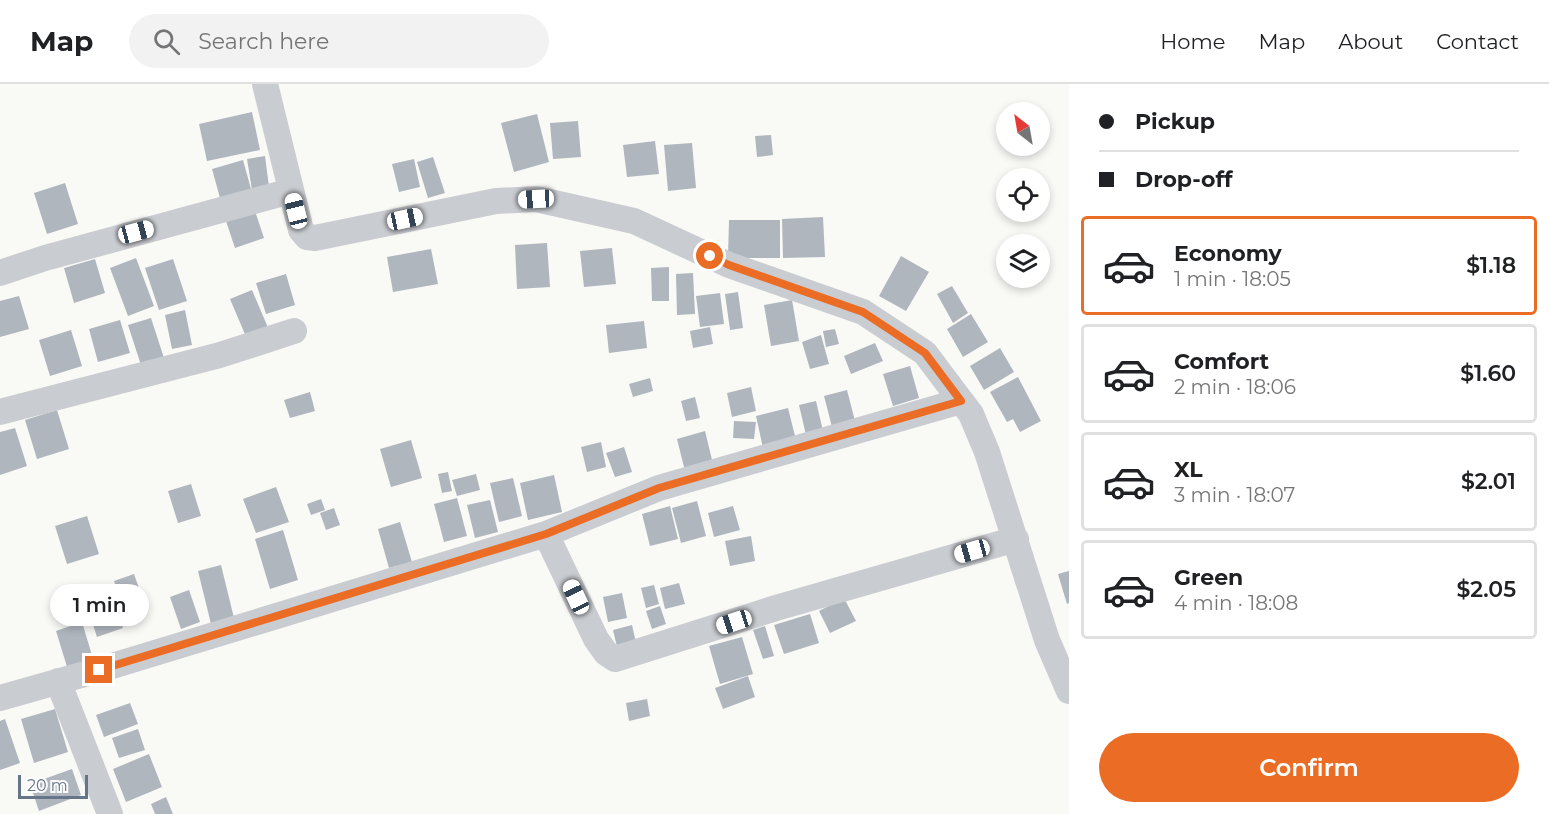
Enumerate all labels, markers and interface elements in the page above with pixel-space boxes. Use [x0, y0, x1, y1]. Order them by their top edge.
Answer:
search box [129, 14, 549, 68]
text: Map [30, 24, 93, 58]
icon: search [150, 25, 183, 58]
text: Search here [198, 28, 329, 55]
text: Home [1160, 29, 1225, 54]
text: Map [1258, 29, 1305, 54]
text: About [1338, 29, 1403, 54]
text: Contact [1436, 29, 1519, 54]
north arrow [996, 102, 1050, 156]
map controls [996, 102, 1050, 288]
text: Pickup [1135, 108, 1215, 135]
text: Drop-off [1135, 166, 1233, 193]
button: locate [996, 168, 1050, 222]
car [518, 189, 554, 209]
car [283, 191, 309, 231]
car [386, 206, 424, 232]
car [116, 219, 156, 245]
button: layers [996, 234, 1050, 288]
icon: car [1102, 239, 1156, 293]
text: Economy [1174, 240, 1282, 267]
route start [696, 242, 723, 269]
text: $1.18 [1466, 252, 1516, 279]
text: 1 min · 18:05 [1174, 267, 1291, 291]
icon: car [1102, 347, 1156, 401]
text: Comfort [1174, 348, 1269, 375]
text: $1.60 [1460, 360, 1516, 387]
text: 2 min · 18:06 [1174, 375, 1296, 399]
icon: car [1102, 455, 1156, 509]
text: XL [1174, 456, 1203, 483]
text: $2.01 [1461, 468, 1516, 495]
text: 3 min · 18:07 [1174, 483, 1295, 507]
car [952, 537, 992, 565]
icon: car [1102, 563, 1156, 617]
text: Green [1174, 564, 1243, 591]
text: $2.05 [1456, 576, 1516, 603]
car [560, 577, 592, 617]
callout: 1 min [50, 583, 148, 625]
text: 4 min · 18:08 [1174, 591, 1298, 615]
text: 1 min [73, 593, 126, 617]
car [714, 608, 754, 636]
route end [85, 656, 112, 683]
button: Confirm [1099, 733, 1519, 802]
scale bar [18, 772, 88, 800]
text: 20 m [27, 776, 68, 795]

